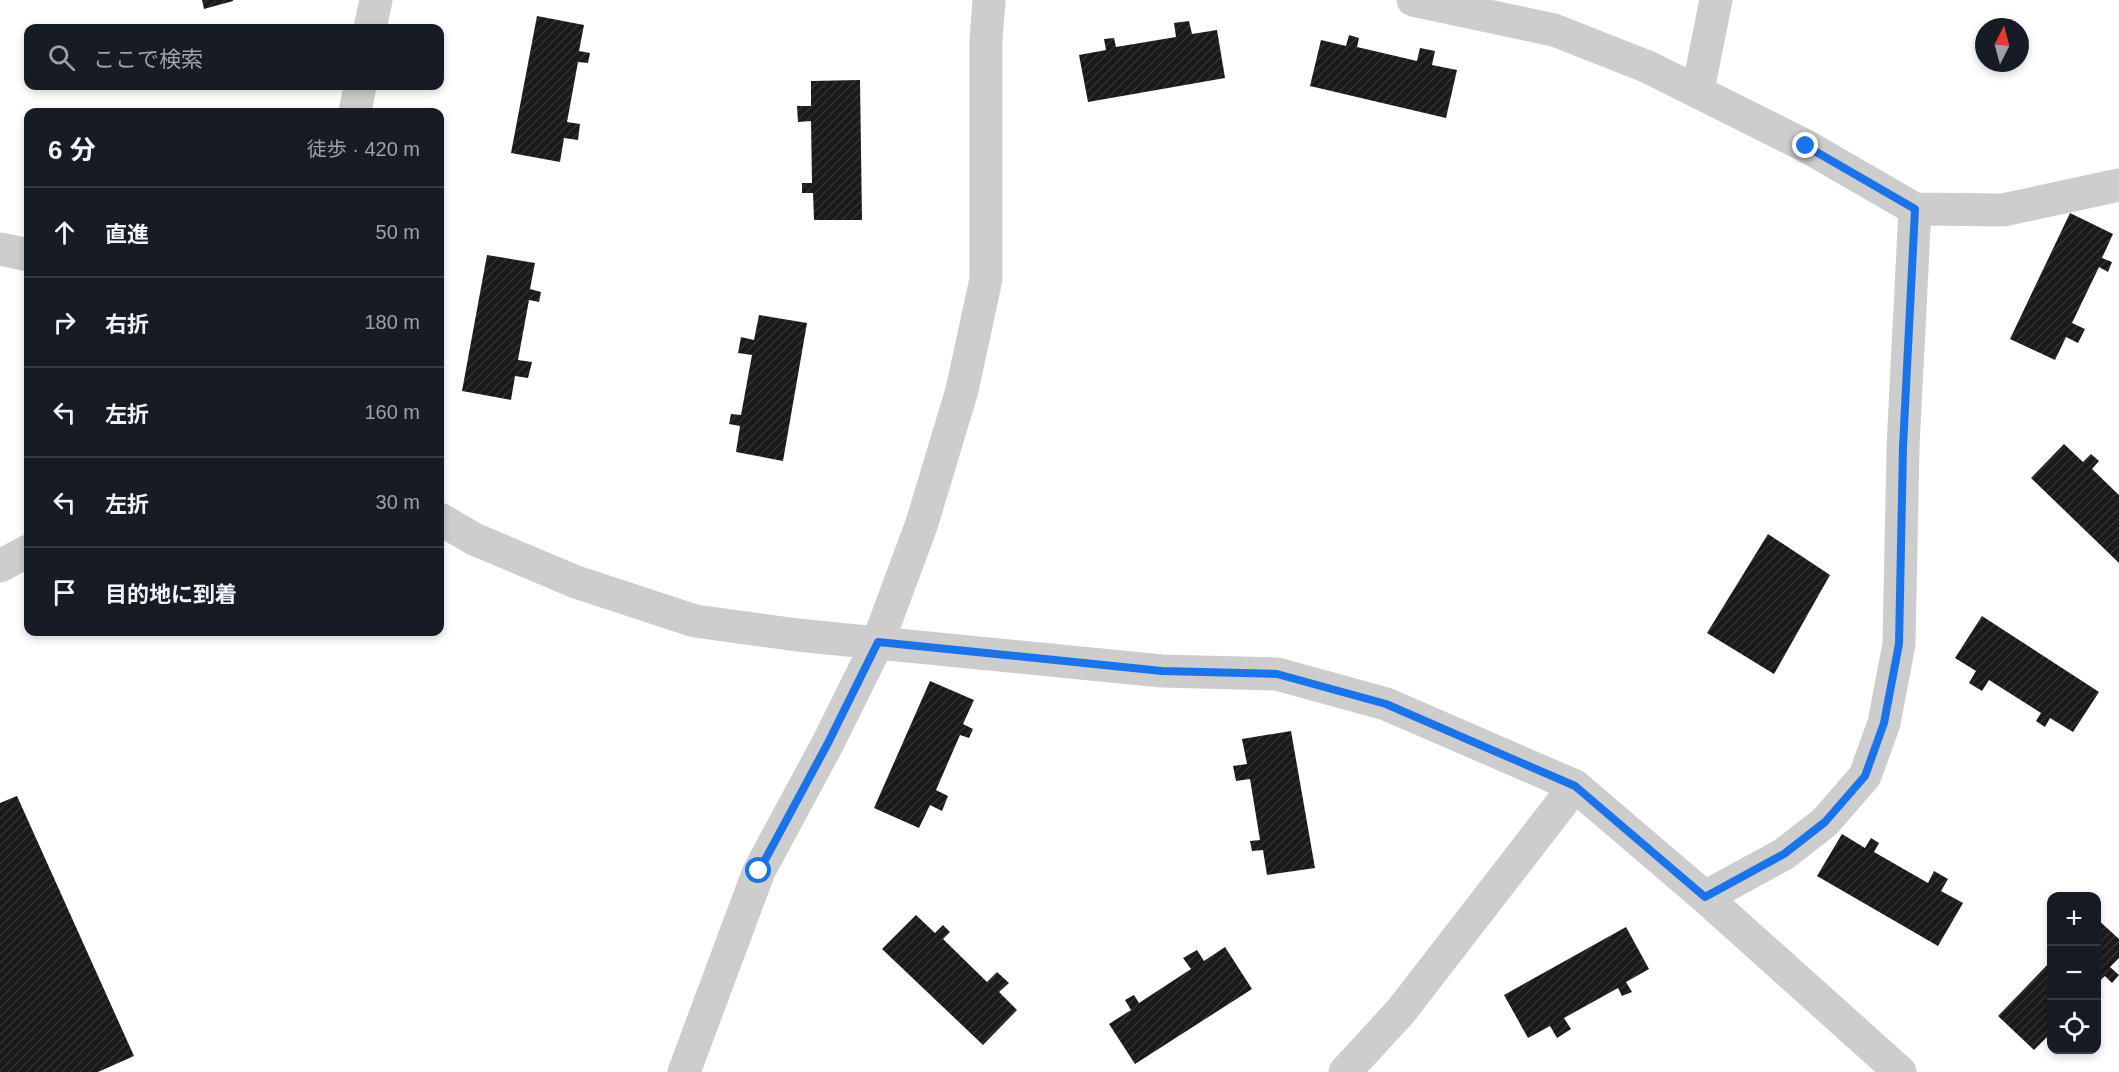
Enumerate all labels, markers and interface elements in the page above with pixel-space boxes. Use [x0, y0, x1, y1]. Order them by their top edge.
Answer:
north arrow [1975, 18, 2029, 72]
search box [24, 24, 444, 90]
icon: search [45, 41, 78, 74]
text: ここで検索 [93, 47, 203, 72]
route end [1792, 132, 1818, 158]
text: 6 分 [48, 135, 96, 165]
text: 徒歩 · 420 m [307, 138, 420, 160]
icon: ahead [48, 216, 81, 249]
text: 50 m [376, 221, 420, 243]
text: 直進 [105, 222, 149, 247]
icon: right [48, 306, 81, 339]
text: 180 m [364, 311, 420, 333]
text: 右折 [105, 312, 149, 337]
icon: left [48, 396, 81, 429]
text: 160 m [364, 401, 420, 423]
text: 左折 [105, 402, 149, 427]
icon: left [48, 486, 81, 519]
text: 30 m [376, 491, 420, 513]
text: 左折 [105, 492, 149, 517]
icon: arrive [48, 576, 81, 609]
text: 目的地に到着 [105, 582, 237, 607]
route start [745, 857, 771, 883]
map controls [2047, 892, 2101, 1054]
button: + [2047, 892, 2101, 946]
button: − [2047, 946, 2101, 1000]
button: locate [2047, 1000, 2101, 1054]

